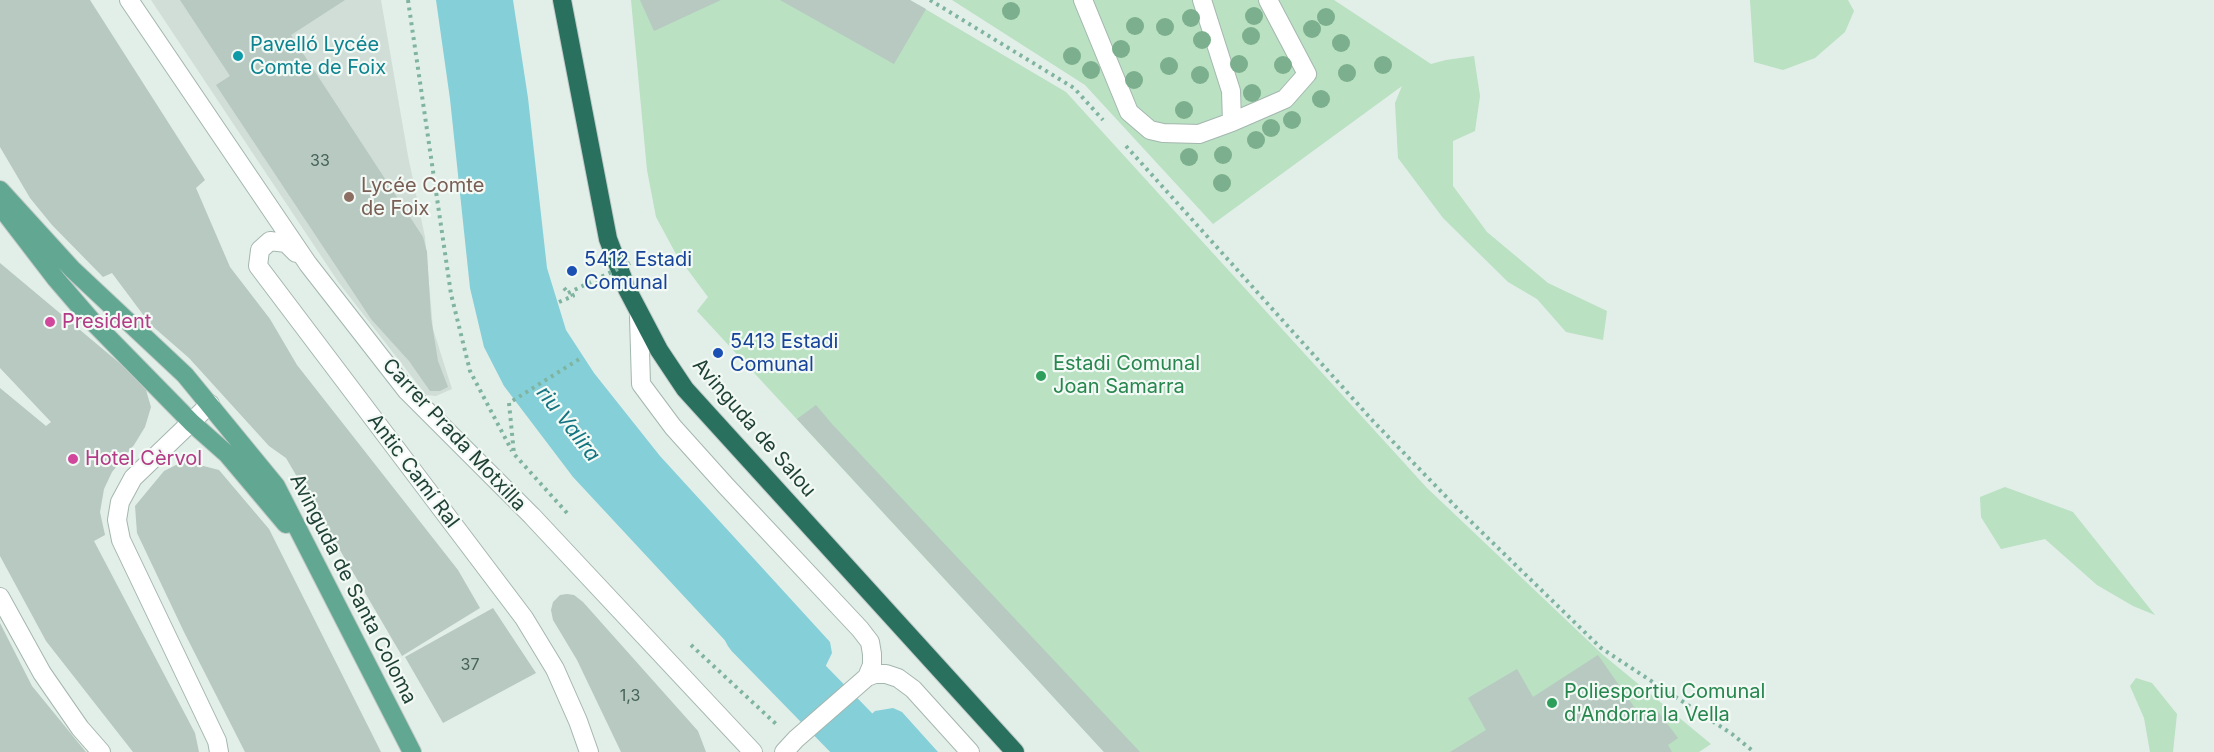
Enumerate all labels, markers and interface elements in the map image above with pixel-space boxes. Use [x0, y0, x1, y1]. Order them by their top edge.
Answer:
place label: Pavelló Lycée Comte de Foix [250, 33, 386, 80]
marker: Pavelló Lycée Comte de Foix [231, 49, 245, 63]
house number: 33 [310, 151, 330, 171]
place label: Lycée Comte de Foix [361, 174, 484, 221]
marker: Lycée Comte de Foix [342, 190, 356, 204]
place label: 5412 Estadi Comunal [584, 248, 692, 295]
marker: 5412 Estadi Comunal [565, 264, 579, 278]
place label: President [62, 310, 151, 334]
marker: President [43, 315, 57, 329]
place label: 5413 Estadi Comunal [730, 330, 838, 377]
marker: 5413 Estadi Comunal [711, 346, 725, 360]
place label: Estadi Comunal Joan Samarra [1053, 352, 1200, 399]
street label: Carrer Prada Motxilla [377, 354, 531, 516]
street label: Avinguda de Salou [687, 354, 821, 502]
marker: Estadi Comunal Joan Samarra [1034, 369, 1048, 383]
water label: riu Valira [531, 381, 605, 467]
street label: Antic Camí Ral [362, 409, 464, 533]
place label: Hotel Cèrvol [85, 447, 202, 471]
marker: Hotel Cèrvol [66, 452, 80, 466]
street label: Avinguda de Santa Coloma [285, 470, 421, 708]
house number: 37 [461, 655, 479, 675]
place label: Poliesportiu Comunal d'Andorra la Vella [1564, 680, 1765, 727]
house number: 1,3 [620, 686, 640, 706]
marker: Poliesportiu Comunal d'Andorra la Vella [1545, 696, 1559, 710]

